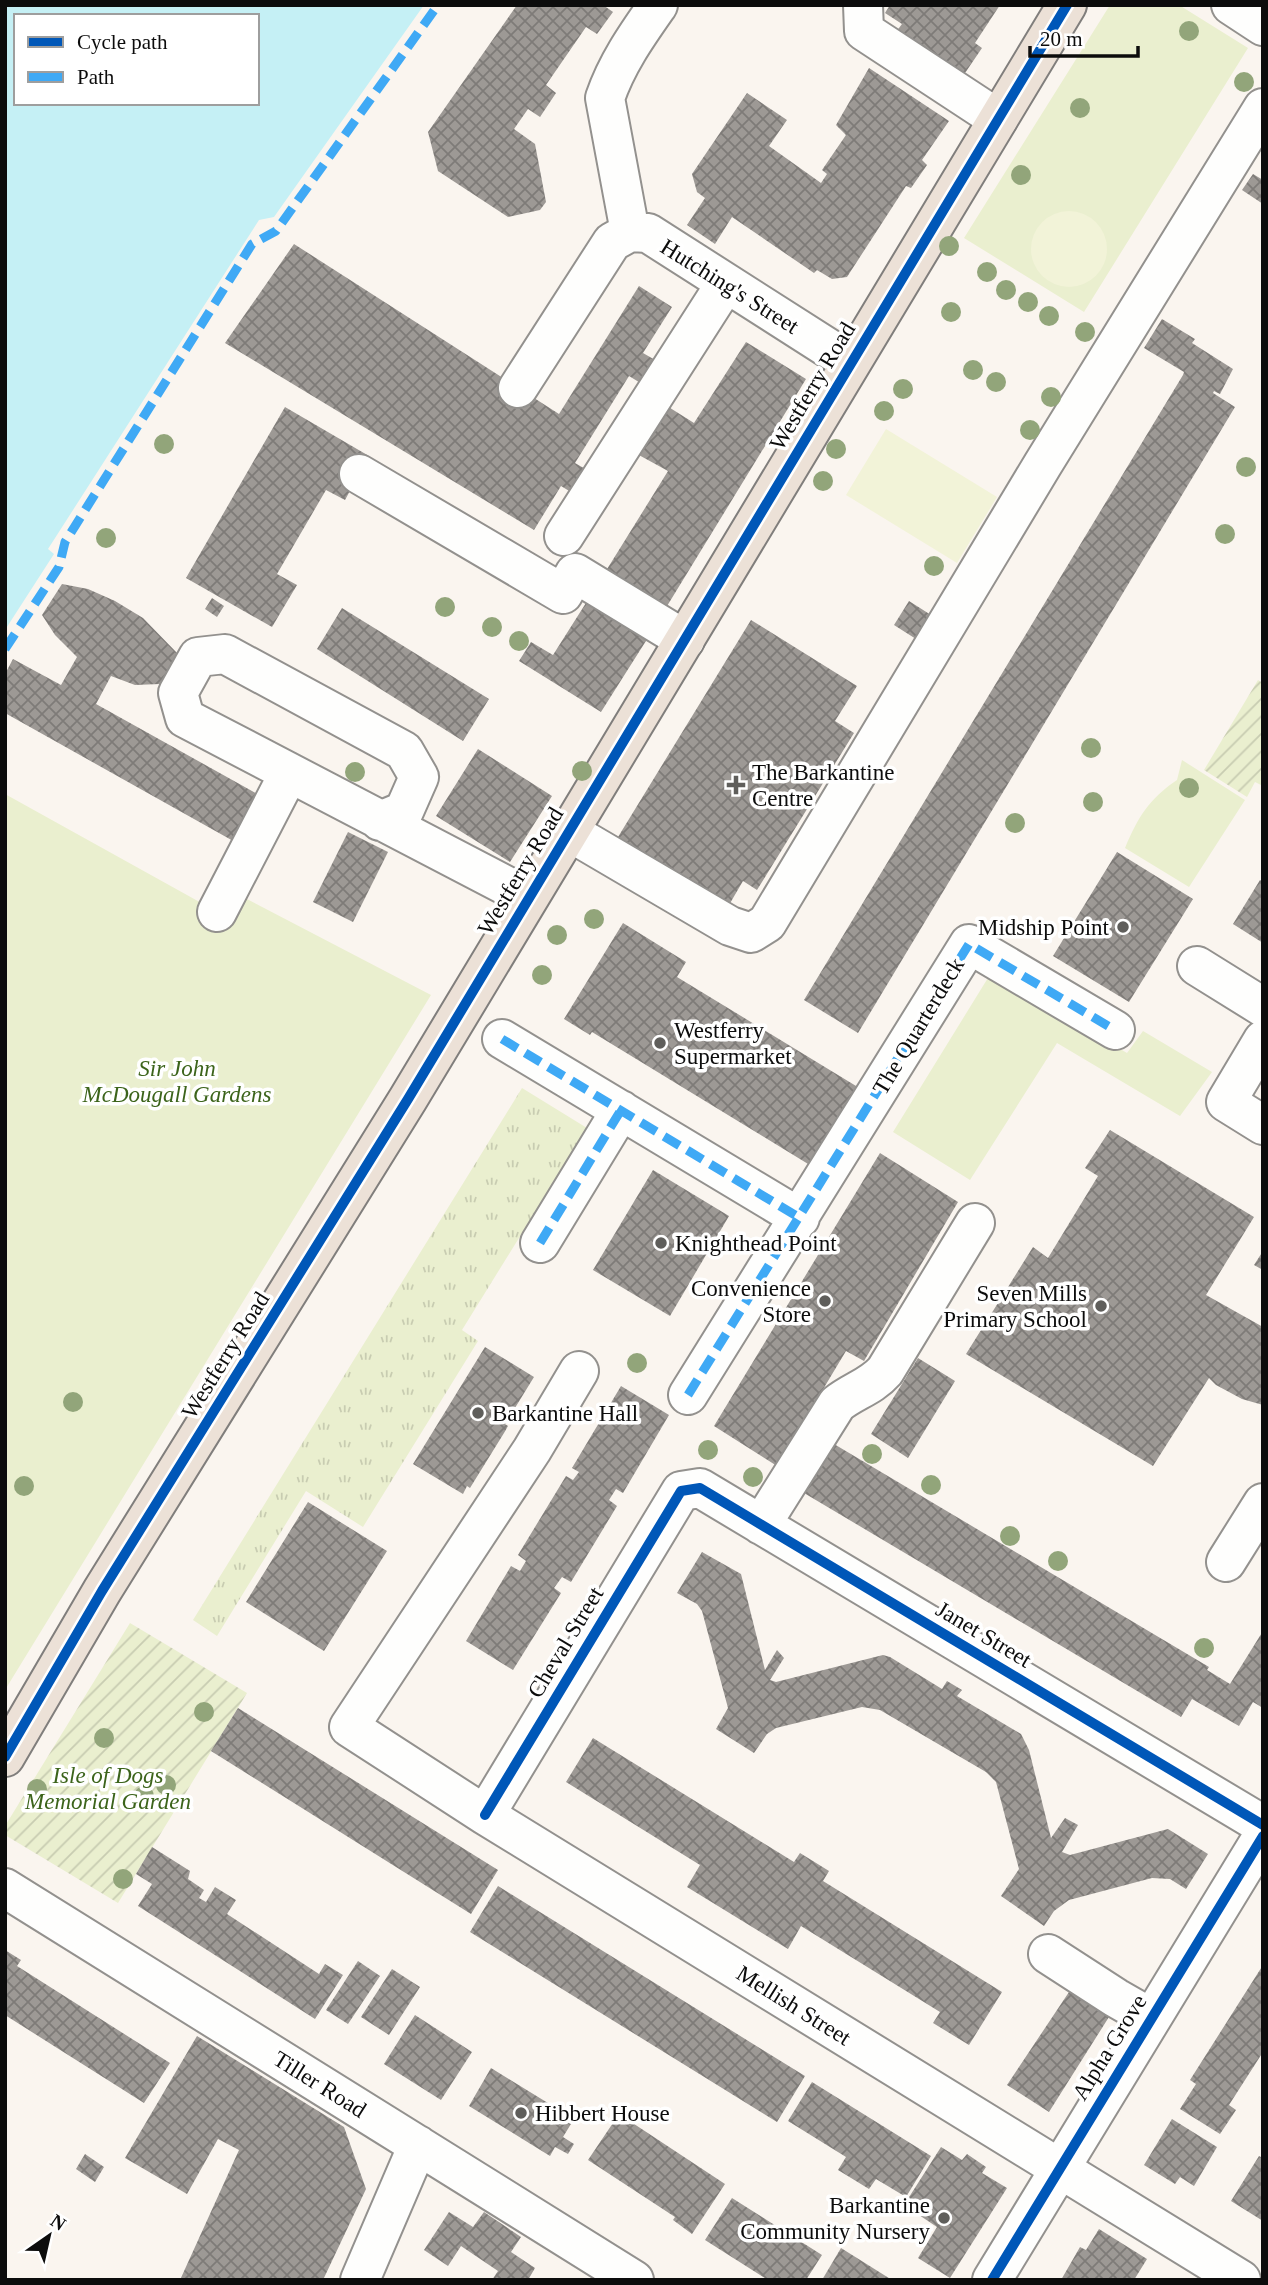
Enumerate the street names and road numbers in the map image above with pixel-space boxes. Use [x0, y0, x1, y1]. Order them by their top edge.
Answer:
street label: Hutching's Street [656, 234, 804, 339]
street label: Westferry Road [765, 318, 861, 455]
street label: Westferry Road [473, 803, 569, 940]
street label: The Quarterdeck [868, 953, 969, 1099]
street label: Westferry Road [177, 1287, 275, 1423]
street label: Cheval Street [523, 1582, 609, 1702]
street label: Janet Street [932, 1596, 1036, 1673]
street label: Mellish Street [732, 1960, 856, 2051]
street label: Alpha Grove [1067, 1990, 1152, 2105]
street label: Tiller Road [269, 2046, 371, 2123]

